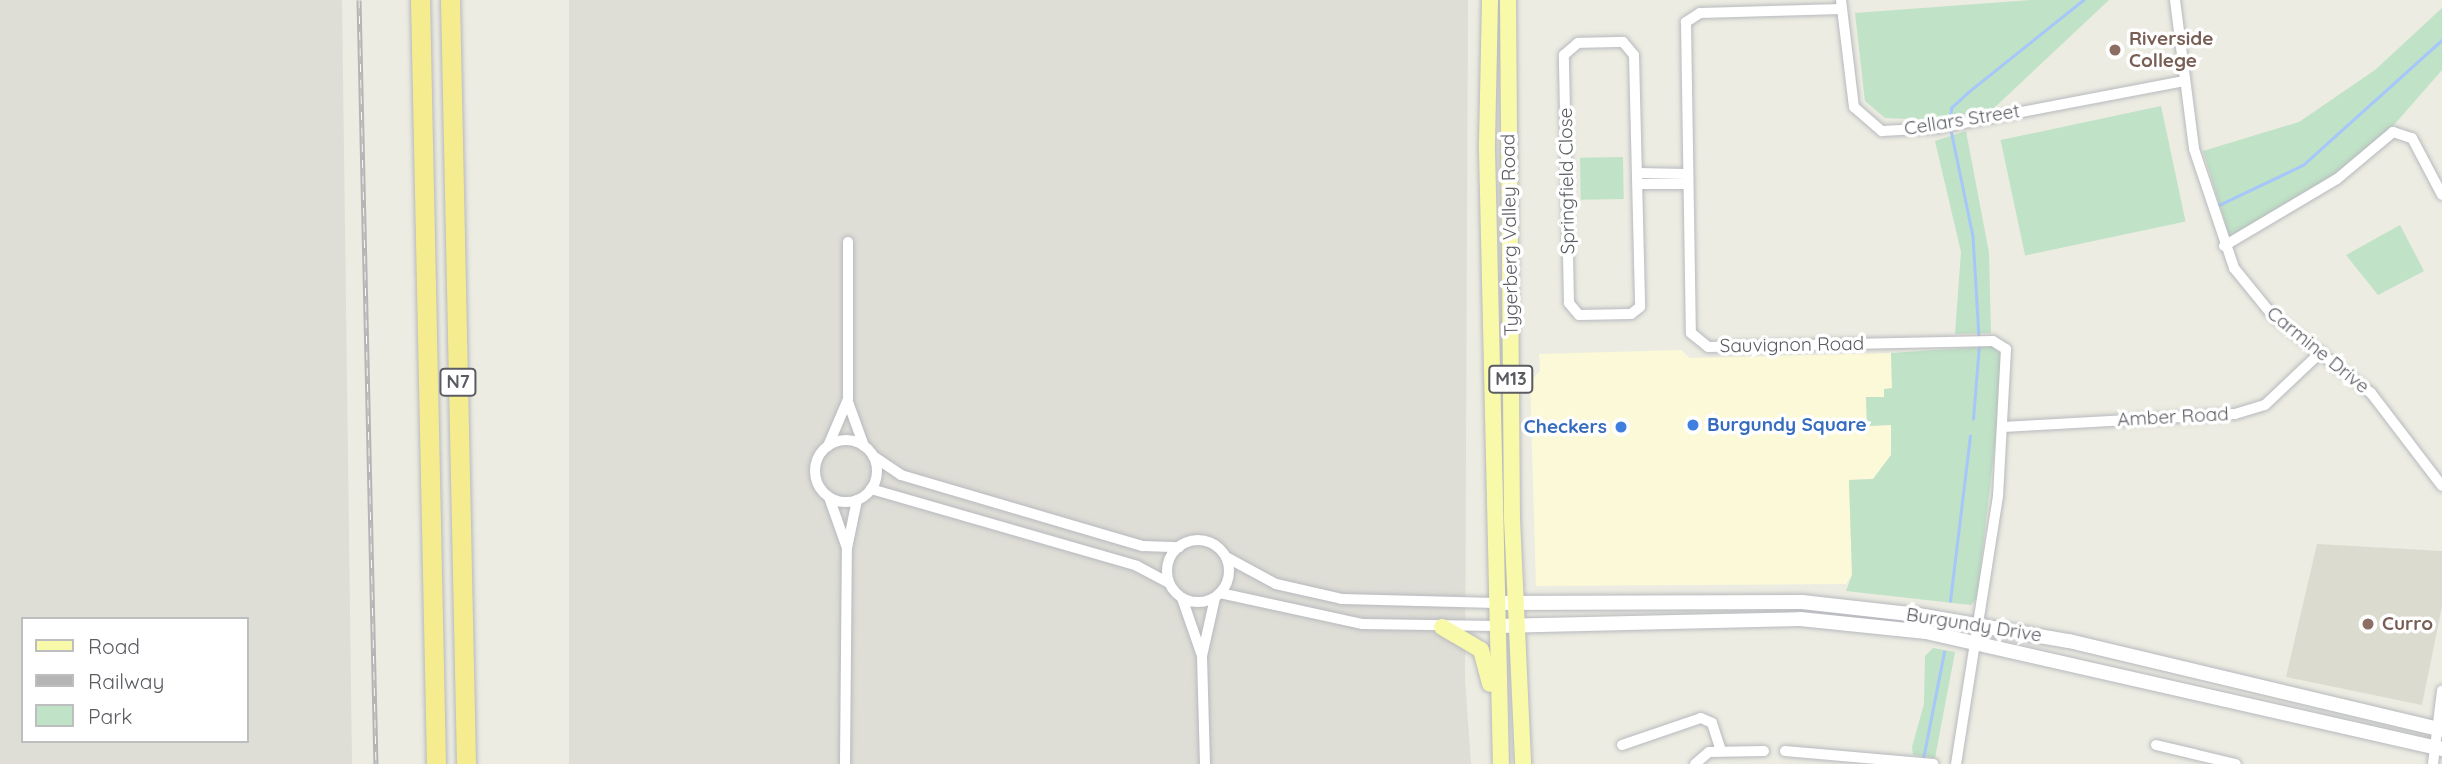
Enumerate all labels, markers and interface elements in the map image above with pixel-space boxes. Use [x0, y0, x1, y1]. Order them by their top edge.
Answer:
place label: Riverside College [2129, 28, 2213, 72]
marker: Riverside College [2107, 42, 2123, 58]
street label: Cellars Street [1903, 100, 2021, 140]
street label: Springfield Close [1554, 108, 1580, 254]
street label: Tygerberg Valley Road [1497, 134, 1523, 336]
street label: Carmine Drive [2262, 302, 2374, 398]
street label: Sauvignon Road [1720, 332, 1864, 358]
road number: M13 [1488, 365, 1534, 394]
road number: N7 [439, 368, 477, 396]
street label: Amber Road [2117, 403, 2229, 431]
place label: Burgundy Square [1707, 414, 1867, 436]
place label: Checkers [1524, 416, 1607, 438]
marker: Burgundy Square [1685, 417, 1701, 433]
marker: Checkers [1613, 419, 1629, 435]
street label: Burgundy Drive [1905, 603, 2043, 647]
place label: Curro [2382, 613, 2433, 635]
marker: Curro [2360, 616, 2376, 632]
legend [21, 617, 248, 743]
text: Road [88, 633, 140, 659]
text: Railway [88, 668, 164, 694]
text: Park [88, 703, 132, 729]

